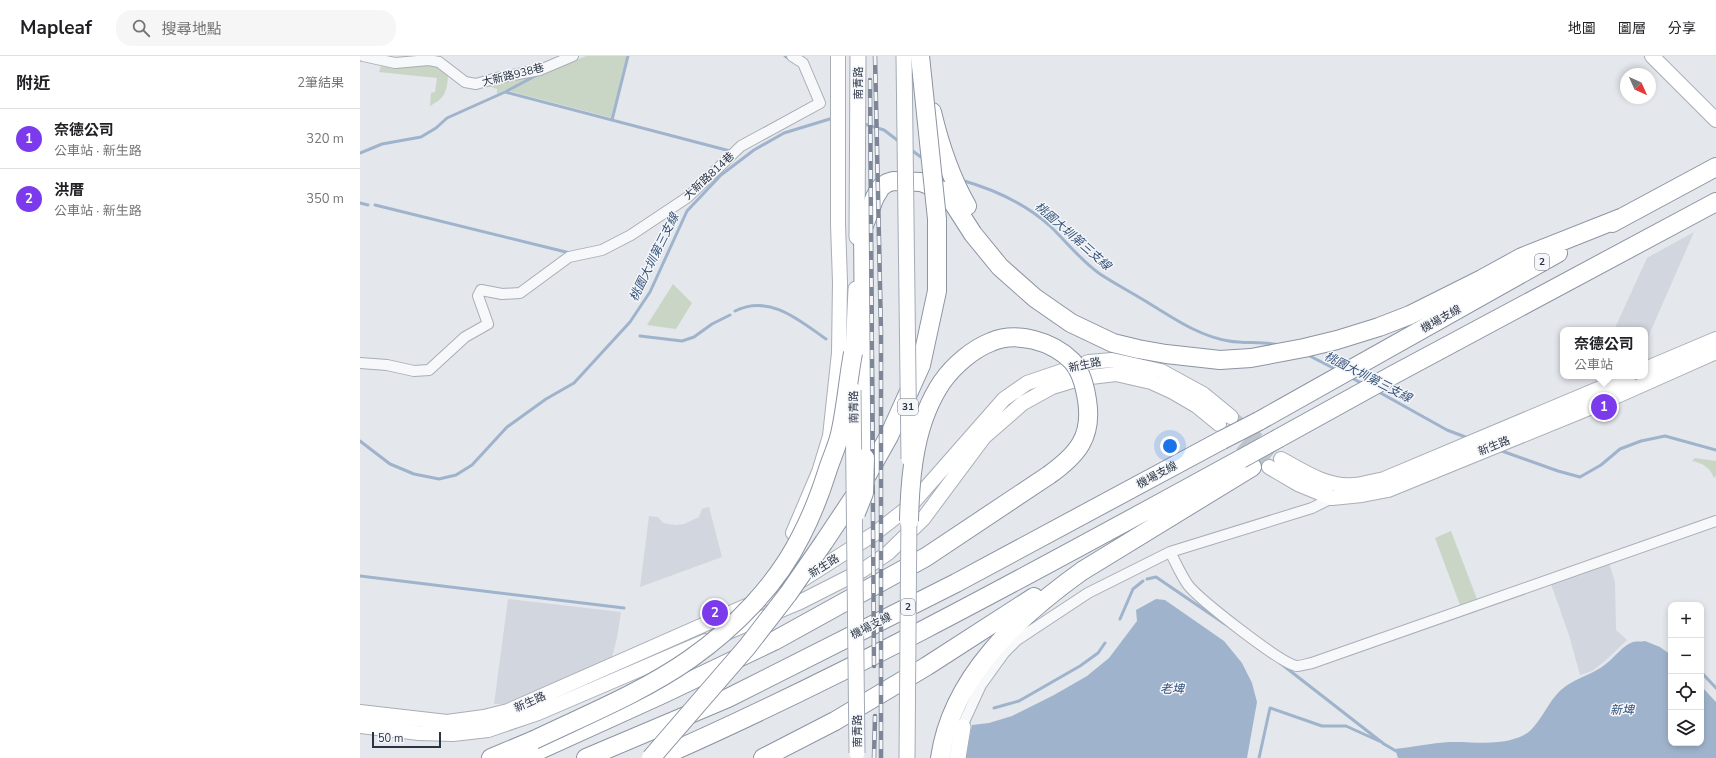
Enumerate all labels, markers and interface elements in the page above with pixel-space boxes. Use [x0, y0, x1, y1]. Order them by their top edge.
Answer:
search box [116, 10, 396, 46]
text: Mapleaf [20, 15, 92, 41]
icon: search [130, 17, 152, 39]
text: 搜尋地點 [162, 19, 222, 39]
text: 地圖 [1568, 19, 1596, 38]
text: 圖層 [1618, 19, 1646, 38]
text: 分享 [1668, 19, 1696, 38]
street label: 大新路938巷 [480, 60, 546, 90]
street label: 南青路 [851, 67, 866, 100]
north arrow [1620, 68, 1656, 104]
text: 附近 [16, 72, 50, 95]
text: 2筆結果 [297, 74, 344, 92]
text: 奈德公司 [54, 120, 114, 140]
text: 1 [25, 130, 33, 148]
text: 320 m [306, 130, 344, 148]
text: 公車站 · 新生路 [54, 142, 142, 160]
street label: 大新路814巷 [681, 149, 737, 203]
text: 洪厝 [54, 180, 84, 200]
text: 2 [25, 190, 33, 208]
text: 350 m [306, 190, 344, 208]
water label: 桃園大圳第三支線 [1032, 198, 1116, 275]
text: 公車站 · 新生路 [54, 202, 142, 220]
water label: 桃園大圳第三支線 [626, 209, 683, 304]
road number: 2 [1535, 254, 1549, 270]
street label: 機場支線 [1418, 302, 1464, 336]
popup [1560, 327, 1648, 379]
text: 奈德公司 [1574, 334, 1634, 354]
water label: 桃園大圳第三支線 [1322, 348, 1416, 407]
street label: 新生路 [1067, 354, 1103, 376]
text: 公車站 [1574, 356, 1613, 374]
street label: 南青路 [846, 390, 862, 424]
pin: 1 [1591, 392, 1617, 422]
road number: 31 [898, 399, 918, 415]
street label: 新生路 [1476, 433, 1512, 459]
your location [1160, 436, 1180, 456]
street label: 機場支線 [1134, 458, 1180, 492]
street label: 新生路 [806, 551, 842, 581]
pin: 2 [702, 598, 728, 628]
road number: 2 [901, 599, 915, 615]
map controls [1668, 602, 1704, 746]
button: + [1668, 602, 1704, 638]
street label: 機場支線 [848, 609, 894, 643]
button: − [1668, 638, 1704, 674]
button: locate [1668, 674, 1704, 710]
water label: 老埤 [1160, 681, 1186, 697]
street label: 新生路 [512, 688, 548, 716]
water label: 新埤 [1610, 702, 1636, 718]
button: layers [1668, 710, 1704, 746]
street label: 南青路 [850, 715, 865, 748]
scale bar [372, 730, 441, 749]
text: 50 m [378, 731, 403, 746]

